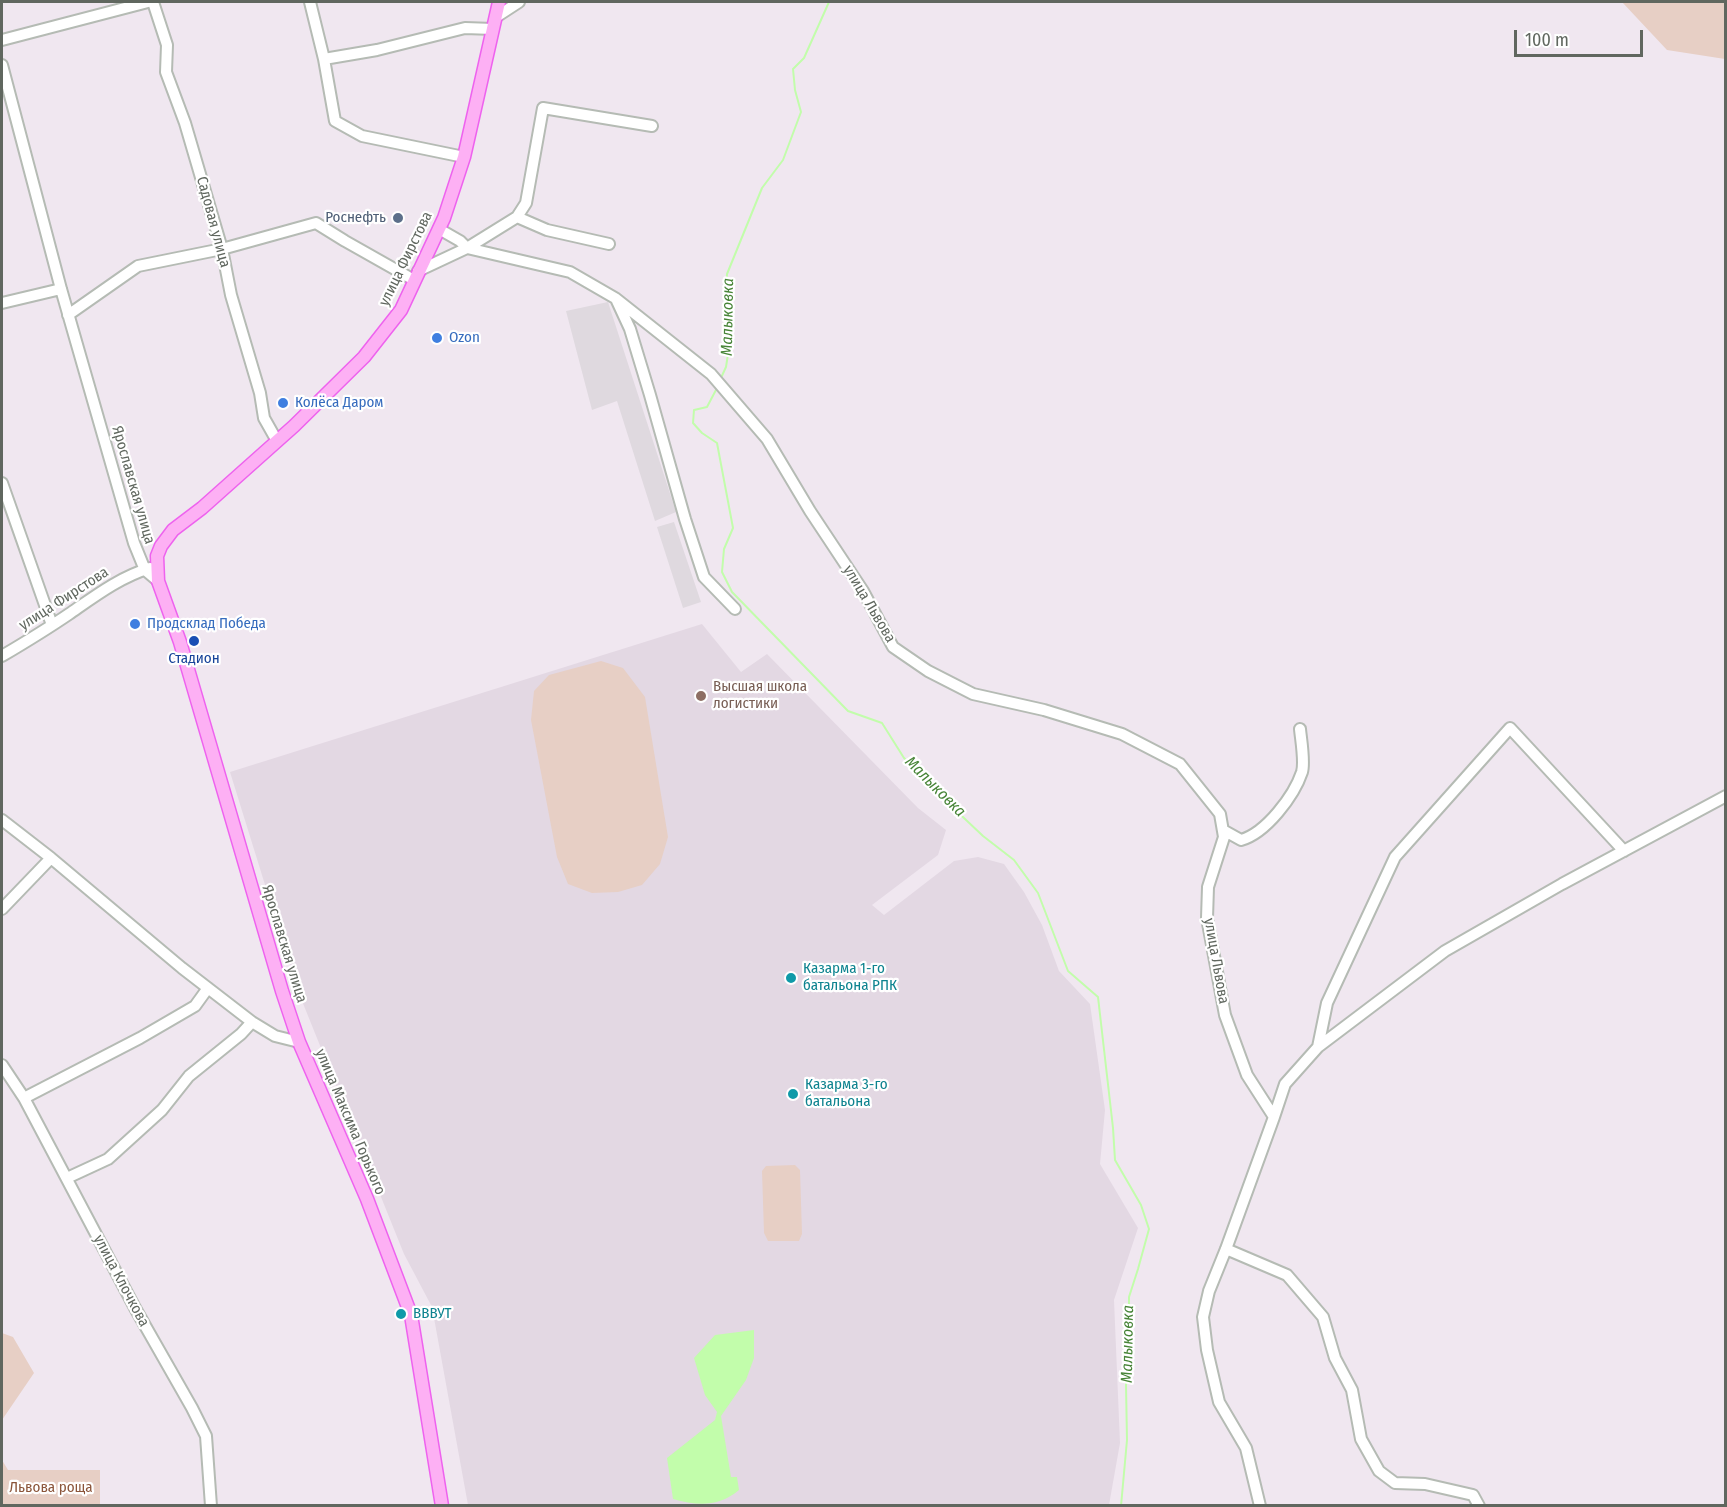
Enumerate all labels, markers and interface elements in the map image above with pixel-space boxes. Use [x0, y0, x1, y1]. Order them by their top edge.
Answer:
scale bar [1517, 18, 1646, 56]
text: 100 m [1525, 29, 1569, 51]
street label: Садовая улица [192, 175, 234, 269]
place label: Роснефть [325, 209, 386, 227]
street label: улица Фирстова [375, 209, 437, 309]
marker: Роснефть [391, 211, 405, 225]
water label: Малыковка [718, 278, 738, 356]
place label: Ozon [449, 329, 480, 347]
marker: Ozon [430, 331, 444, 345]
place label: Колёса Даром [295, 394, 383, 412]
marker: Колёса Даром [276, 396, 290, 410]
street label: Ярославская улица [108, 424, 158, 546]
street label: улица Львова [839, 562, 899, 646]
street label: улица Фирстова [16, 563, 112, 635]
place label: Продсклад Победа [147, 615, 266, 633]
marker: Продсклад Победа [128, 617, 142, 631]
marker: Стадион [187, 634, 201, 648]
place label: Стадион [168, 650, 220, 668]
place label: Высшая школа логистики [713, 678, 807, 713]
marker: Высшая школа логистики [694, 689, 708, 703]
water label: Малыковка [901, 753, 969, 821]
street label: Ярославская улица [258, 883, 310, 1005]
street label: улица Львова [1200, 917, 1232, 1005]
place label: Казарма 1-го батальона РПК [803, 960, 897, 995]
marker: Казарма 1-го батальона РПК [784, 971, 798, 985]
street label: улица Максима Горького [311, 1046, 389, 1198]
place label: Казарма 3-го батальона [805, 1076, 888, 1111]
marker: Казарма 3-го батальона [786, 1087, 800, 1101]
street label: улица Клочкова [89, 1232, 153, 1330]
place label: ВВВУТ [413, 1305, 452, 1323]
water label: Малыковка [1118, 1305, 1138, 1383]
marker: ВВВУТ [394, 1307, 408, 1321]
park label: Львова роща [9, 1479, 93, 1497]

